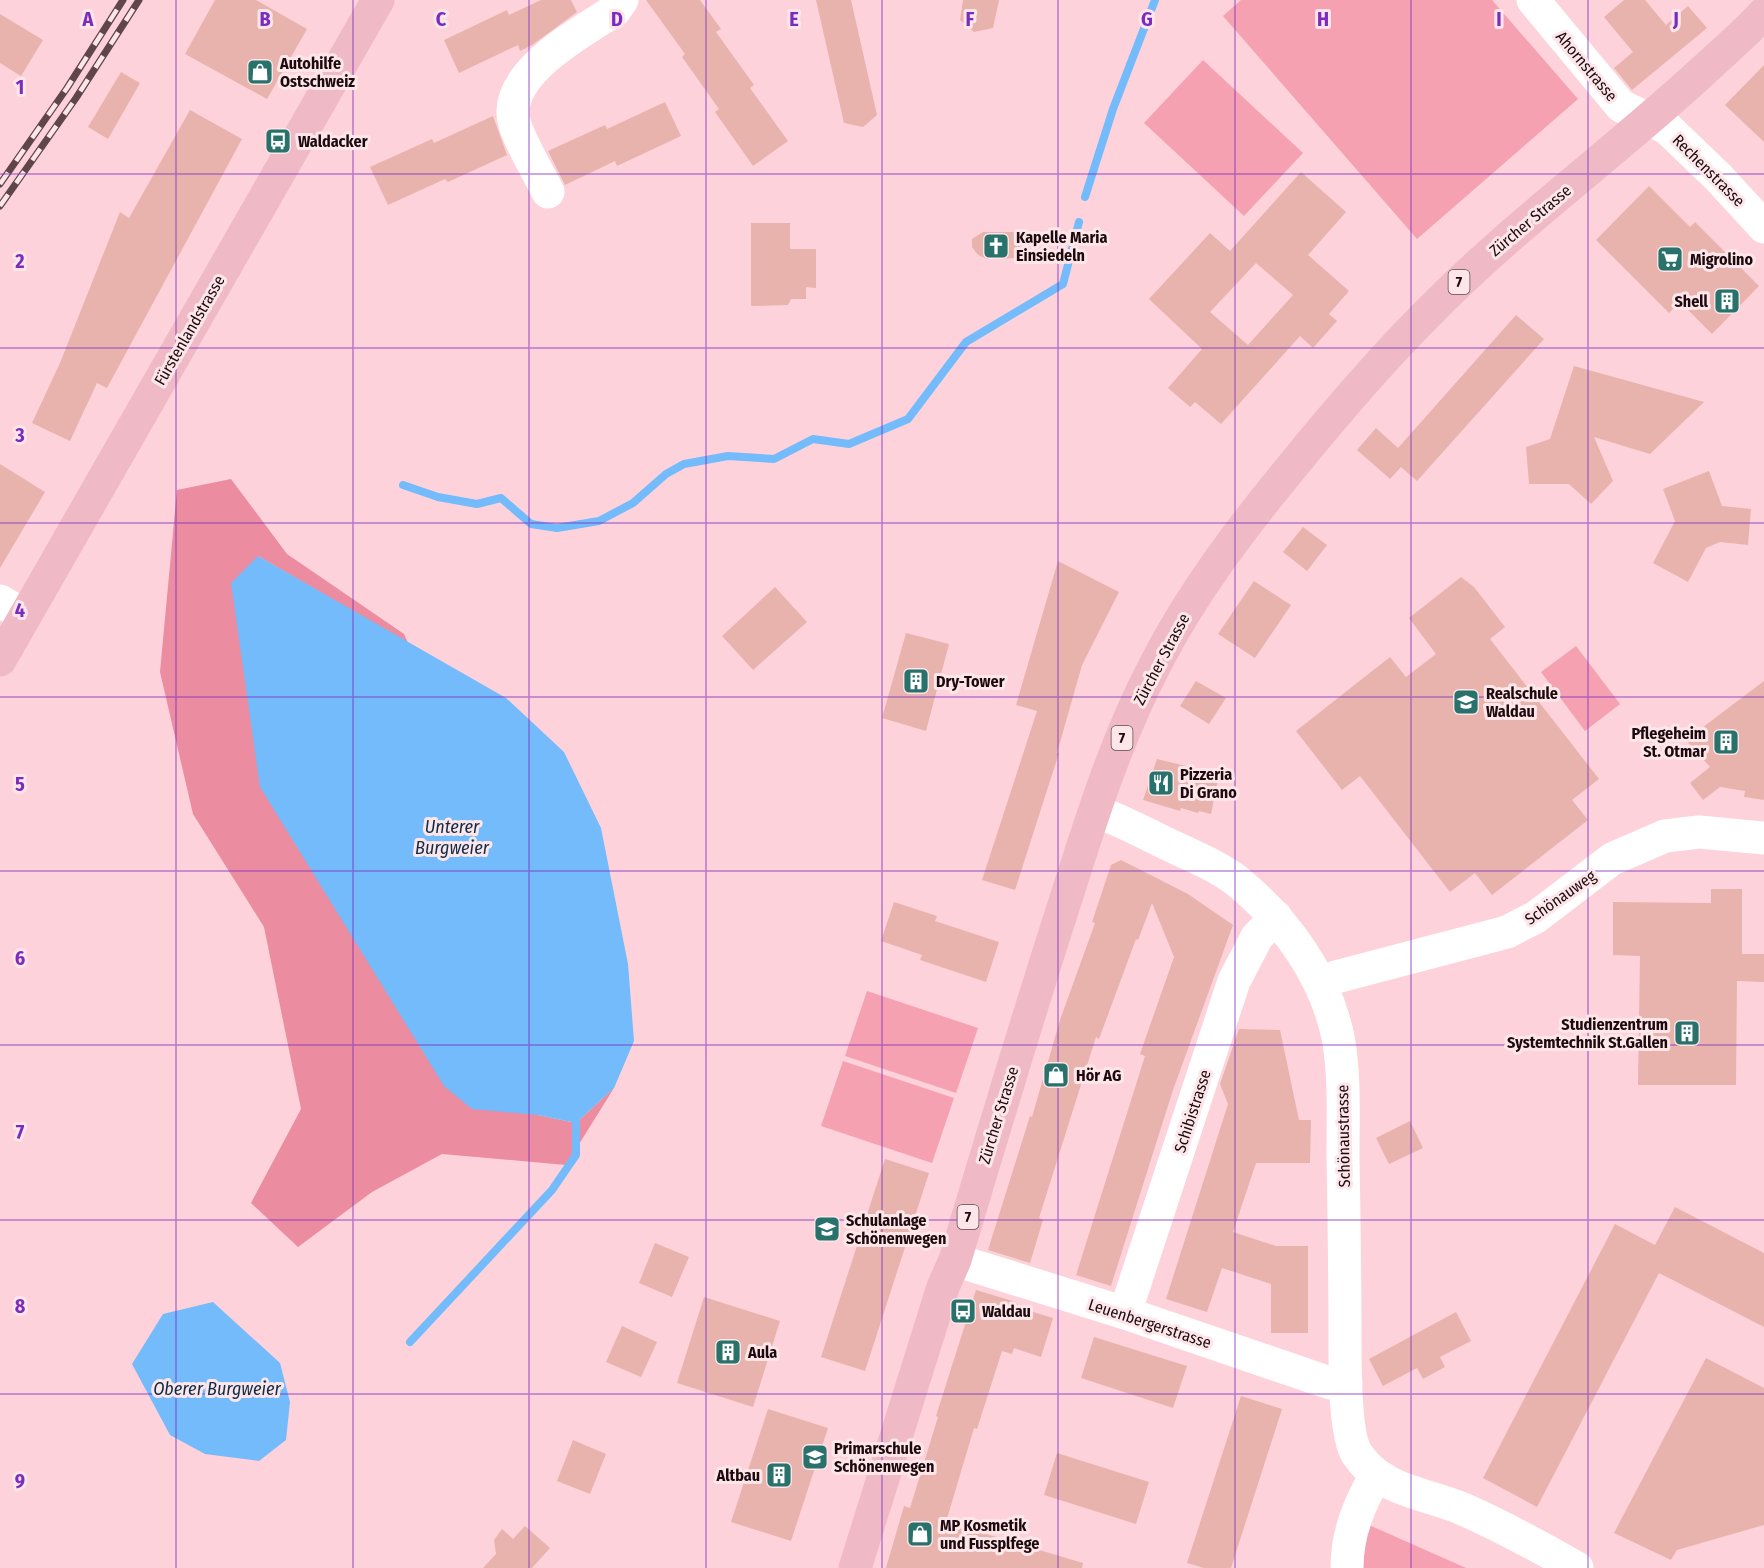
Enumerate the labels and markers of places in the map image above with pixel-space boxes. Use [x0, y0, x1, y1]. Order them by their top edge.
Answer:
place label: Autohilfe Ostschweiz [279, 54, 355, 91]
shop icon: Autohilfe Ostschweiz [245, 57, 275, 87]
bus stop icon: Waldacker [263, 126, 293, 156]
place label: Waldacker [298, 132, 368, 151]
place label: Kapelle Maria Einsiedeln [1016, 228, 1107, 265]
church icon: Kapelle Maria Einsiedeln [981, 231, 1011, 261]
supermarket icon: Migrolino [1655, 244, 1685, 274]
place label: Migrolino [1690, 250, 1753, 269]
building icon: Shell [1712, 286, 1742, 316]
place label: Shell [1674, 292, 1709, 311]
building icon: Dry-Tower [901, 666, 931, 696]
place label: Dry-Tower [936, 672, 1005, 691]
place label: Realschule Waldau [1486, 684, 1558, 721]
school or university icon: Realschule Waldau [1451, 687, 1481, 717]
place label: Pflegeheim St. Otmar [1631, 724, 1706, 761]
building icon: Pflegeheim St. Otmar [1711, 727, 1741, 757]
place label: Pizzeria Di Grano [1180, 765, 1237, 802]
restaurant icon: Pizzeria Di Grano [1146, 768, 1176, 798]
place label: Studienzentrum Systemtechnik St.Gallen [1507, 1015, 1668, 1052]
building icon: Studienzentrum Systemtechnik St.Gallen [1672, 1018, 1702, 1048]
shop icon: Hör AG [1041, 1060, 1071, 1090]
place label: Hör AG [1076, 1066, 1121, 1085]
place label: Schulanlage Schönenwegen [846, 1211, 946, 1248]
school or university icon: Schulanlage Schönenwegen [812, 1214, 842, 1244]
bus stop icon: Waldau [948, 1296, 978, 1326]
place label: Waldau [982, 1302, 1031, 1321]
building icon: Aula [713, 1337, 743, 1367]
place label: Aula [747, 1343, 777, 1362]
place label: Primarschule Schönenwegen [834, 1439, 934, 1476]
school or university icon: Primarschule Schönenwegen [800, 1442, 830, 1472]
building icon: Altbau [764, 1460, 794, 1490]
place label: Altbau [715, 1466, 760, 1485]
place label: MP Kosmetik und Fussplfege [940, 1516, 1039, 1553]
shop icon: MP Kosmetik und Fussplfege [905, 1519, 935, 1549]

